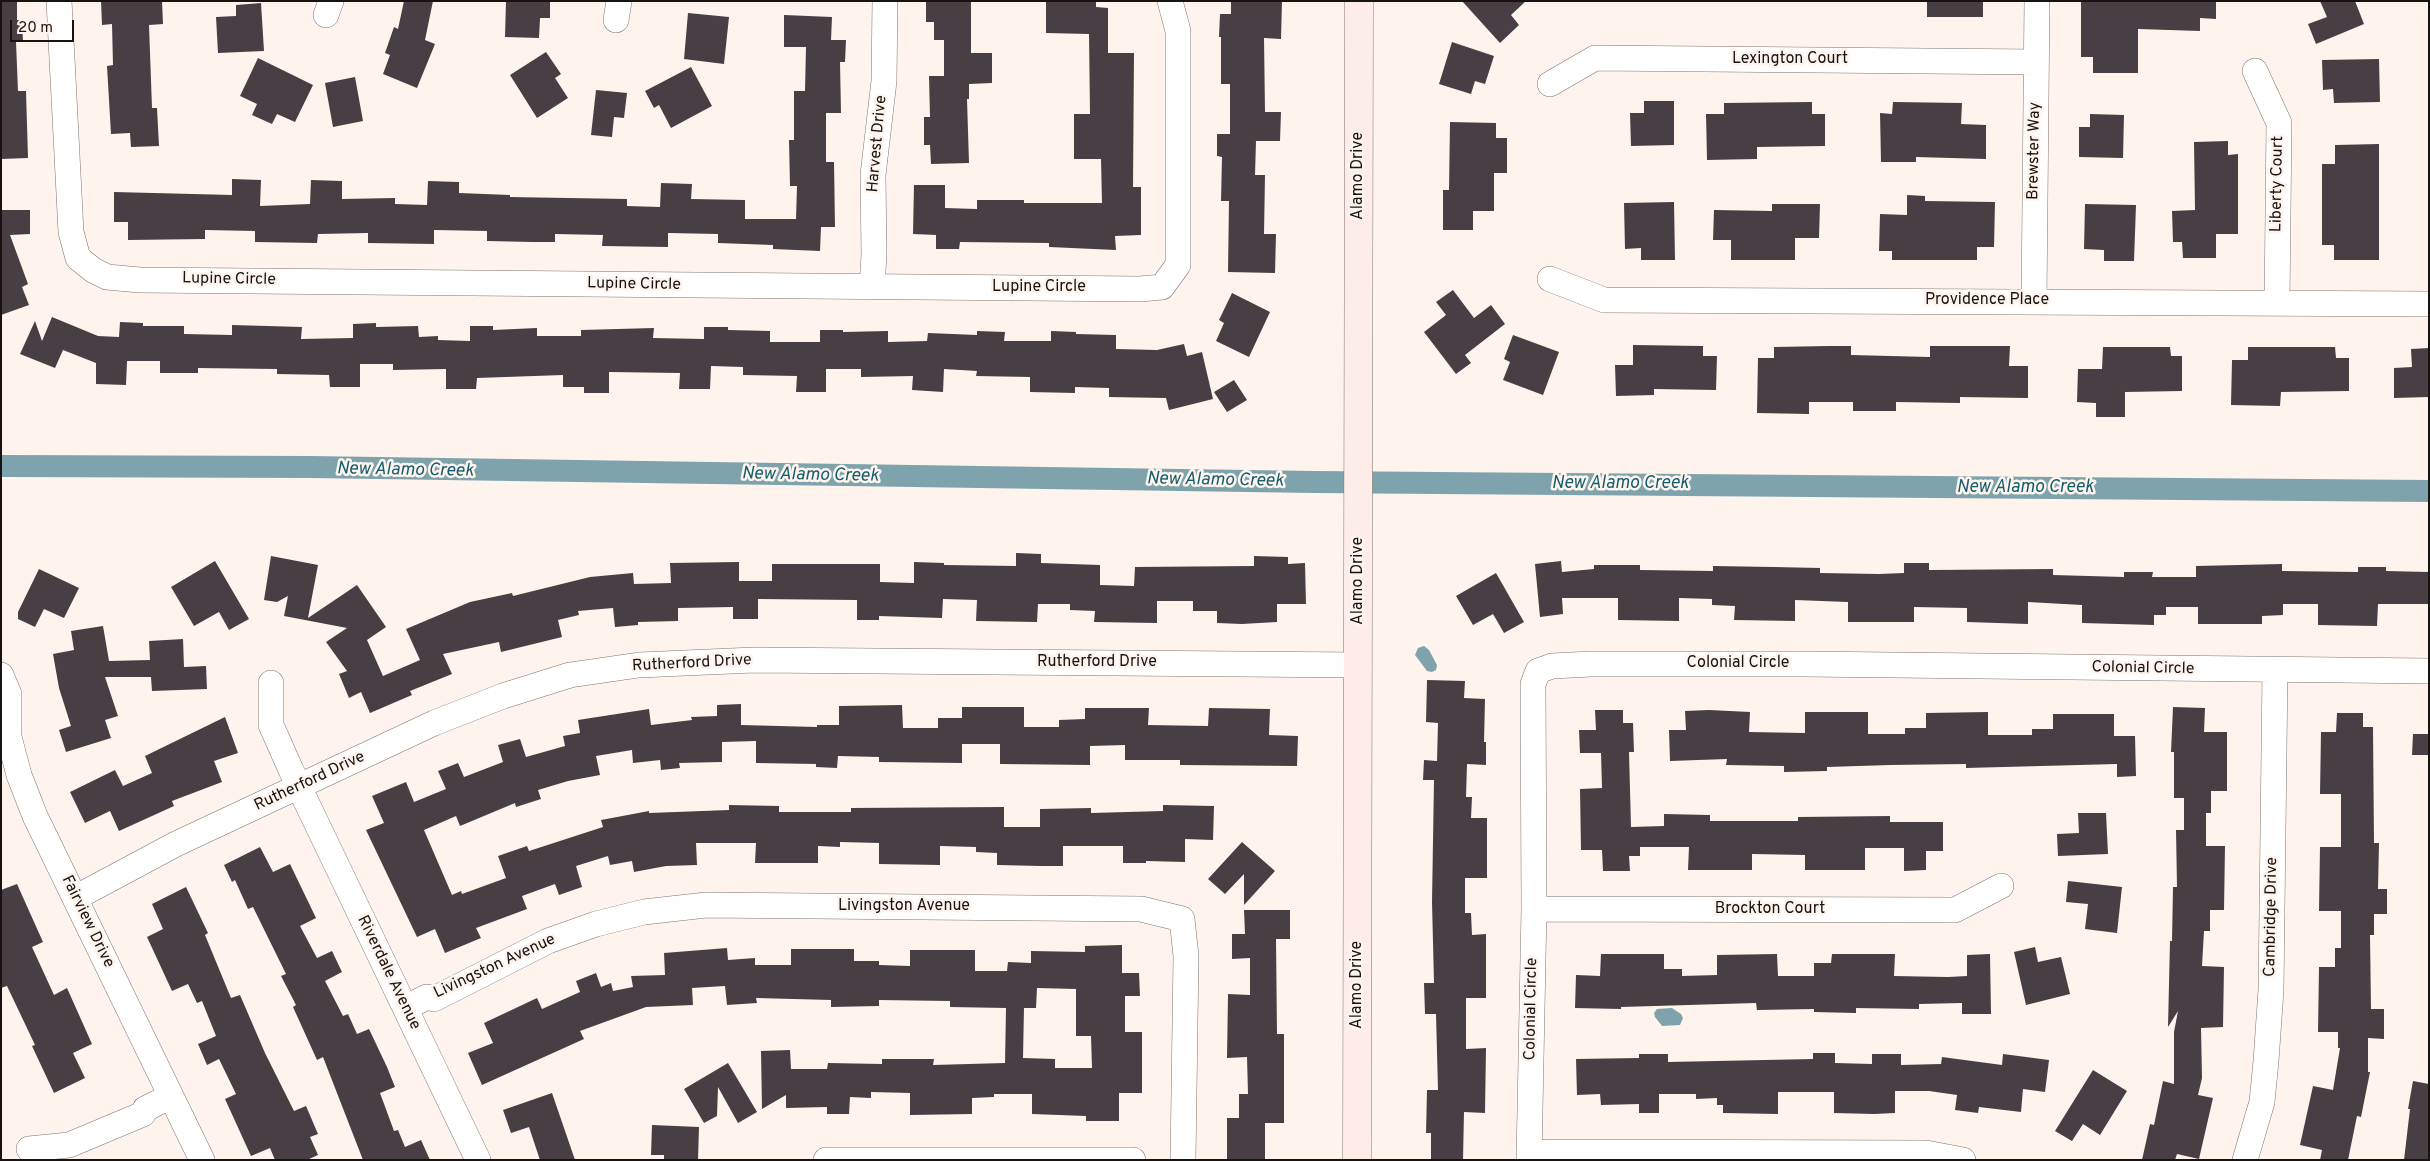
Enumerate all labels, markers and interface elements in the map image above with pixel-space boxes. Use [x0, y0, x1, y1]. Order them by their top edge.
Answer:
scale bar [12, 10, 76, 42]
text: 20 m [18, 19, 53, 38]
street label: Lexington Court [1732, 50, 1848, 70]
street label: Harvest Drive [864, 95, 892, 193]
street label: Brewster Way [2025, 102, 2045, 200]
street label: Alamo Drive [1349, 132, 1369, 220]
street label: Liberty Court [2268, 136, 2288, 232]
street label: Lupine Circle [182, 270, 276, 290]
street label: Lupine Circle [587, 275, 681, 295]
street label: Lupine Circle [992, 278, 1086, 298]
street label: Providence Place [1925, 291, 2049, 311]
water label: New Alamo Creek [336, 459, 474, 483]
water label: New Alamo Creek [741, 464, 879, 488]
water label: New Alamo Creek [1146, 469, 1284, 493]
water label: New Alamo Creek [1551, 473, 1689, 495]
water label: New Alamo Creek [1956, 477, 2094, 499]
street label: Alamo Drive [1349, 537, 1369, 625]
street label: Rutherford Drive [632, 651, 752, 677]
street label: Rutherford Drive [1037, 653, 1157, 673]
street label: Colonial Circle [1687, 654, 1789, 674]
street label: Colonial Circle [2091, 659, 2195, 679]
street label: Rutherford Drive [252, 748, 368, 816]
street label: Cambridge Drive [2261, 857, 2283, 977]
street label: Fairview Drive [56, 873, 118, 971]
street label: Livingston Avenue [838, 897, 970, 917]
street label: Brockton Court [1715, 900, 1825, 920]
street label: Riverdale Avenue [352, 913, 424, 1033]
street label: Livingston Avenue [431, 930, 559, 1004]
street label: Alamo Drive [1348, 941, 1368, 1029]
street label: Colonial Circle [1522, 957, 1542, 1061]

